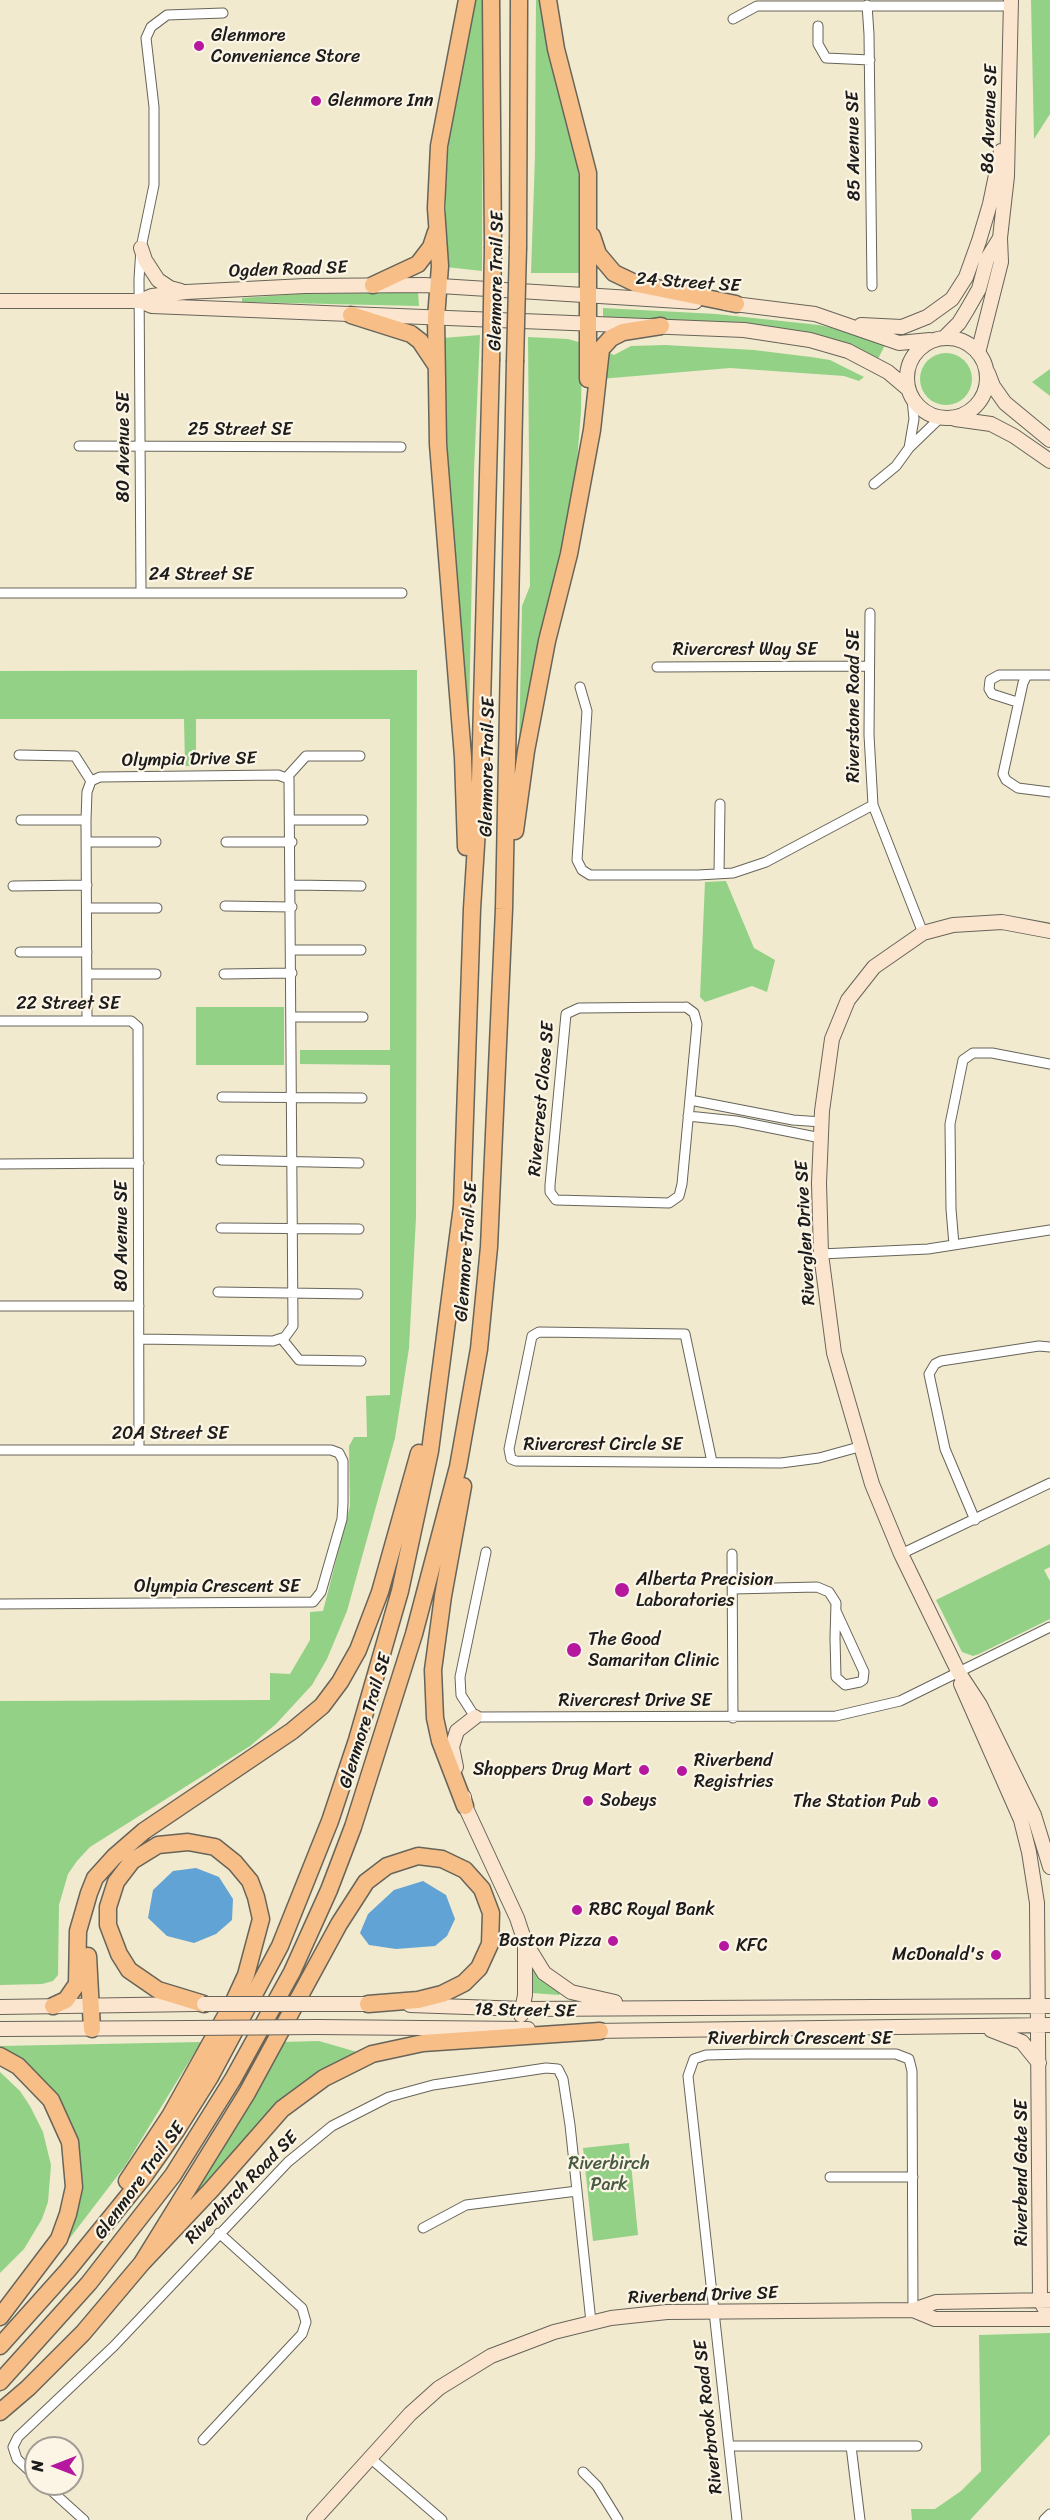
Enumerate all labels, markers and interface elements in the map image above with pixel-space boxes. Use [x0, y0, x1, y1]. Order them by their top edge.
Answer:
place label: Glenmore Convenience Store [211, 25, 360, 68]
marker: Glenmore Convenience Store [192, 39, 206, 53]
street label: 86 Avenue SE [977, 64, 1003, 174]
place label: Glenmore Inn [328, 90, 434, 112]
street label: 85 Avenue SE [842, 91, 866, 201]
marker: Glenmore Inn [309, 94, 323, 108]
street label: Glenmore Trail SE [485, 211, 509, 351]
street label: Ogden Road SE [228, 257, 348, 283]
street label: 24 Street SE [635, 269, 741, 297]
street label: 80 Avenue SE [113, 392, 135, 502]
street label: 25 Street SE [188, 419, 292, 441]
street label: 24 Street SE [149, 564, 253, 586]
street label: Riverstone Road SE [843, 629, 865, 783]
street label: Rivercrest Way SE [673, 639, 817, 661]
street label: Glenmore Trail SE [476, 697, 500, 837]
street label: Olympia Drive SE [121, 748, 257, 772]
street label: 22 Street SE [16, 993, 120, 1015]
street label: Rivercrest Close SE [524, 1021, 560, 1177]
street label: Riverglen Drive SE [791, 1160, 821, 1306]
street label: 80 Avenue SE [111, 1181, 133, 1291]
street label: Glenmore Trail SE [451, 1181, 483, 1323]
street label: 20A Street SE [112, 1423, 228, 1445]
street label: Rivercrest Circle SE [523, 1434, 683, 1456]
place label: Alberta Precision Laboratories [636, 1569, 773, 1612]
street label: Olympia Crescent SE [134, 1576, 300, 1598]
marker: Alberta Precision Laboratories [613, 1581, 631, 1599]
place label: The Good Samaritan Clinic [588, 1629, 719, 1672]
marker: The Good Samaritan Clinic [565, 1641, 583, 1659]
street label: Glenmore Trail SE [335, 1651, 397, 1791]
street label: Rivercrest Drive SE [559, 1690, 711, 1712]
place label: Riverbend Registries [694, 1750, 774, 1792]
place label: Shoppers Drug Mart [473, 1759, 632, 1781]
marker: Shoppers Drug Mart [637, 1763, 651, 1777]
marker: Riverbend Registries [675, 1764, 689, 1778]
place label: Sobeys [600, 1790, 656, 1812]
place label: The Station Pub [793, 1791, 921, 1813]
marker: Sobeys [581, 1794, 595, 1808]
marker: The Station Pub [926, 1795, 940, 1809]
place label: RBC Royal Bank [589, 1899, 715, 1921]
marker: RBC Royal Bank [570, 1903, 584, 1917]
place label: Boston Pizza [499, 1930, 601, 1952]
marker: Boston Pizza [606, 1934, 620, 1948]
place label: KFC [736, 1935, 768, 1957]
marker: KFC [717, 1939, 731, 1953]
place label: McDonald's [892, 1944, 984, 1966]
marker: McDonald's [989, 1948, 1003, 1962]
street label: 18 Street SE [474, 1999, 576, 2023]
street label: Riverbirch Crescent SE [708, 2028, 892, 2050]
street label: Riverbend Gate SE [1011, 2100, 1033, 2246]
street label: Glenmore Trail SE [90, 2118, 190, 2244]
street label: Riverbirch Road SE [181, 2127, 303, 2249]
park label: Riverbirch Park [568, 2153, 650, 2196]
street label: Riverbend Drive SE [628, 2283, 778, 2309]
street label: Riverbrook Road SE [690, 2339, 728, 2495]
north arrow [24, 2436, 84, 2496]
text: N [23, 2460, 52, 2472]

